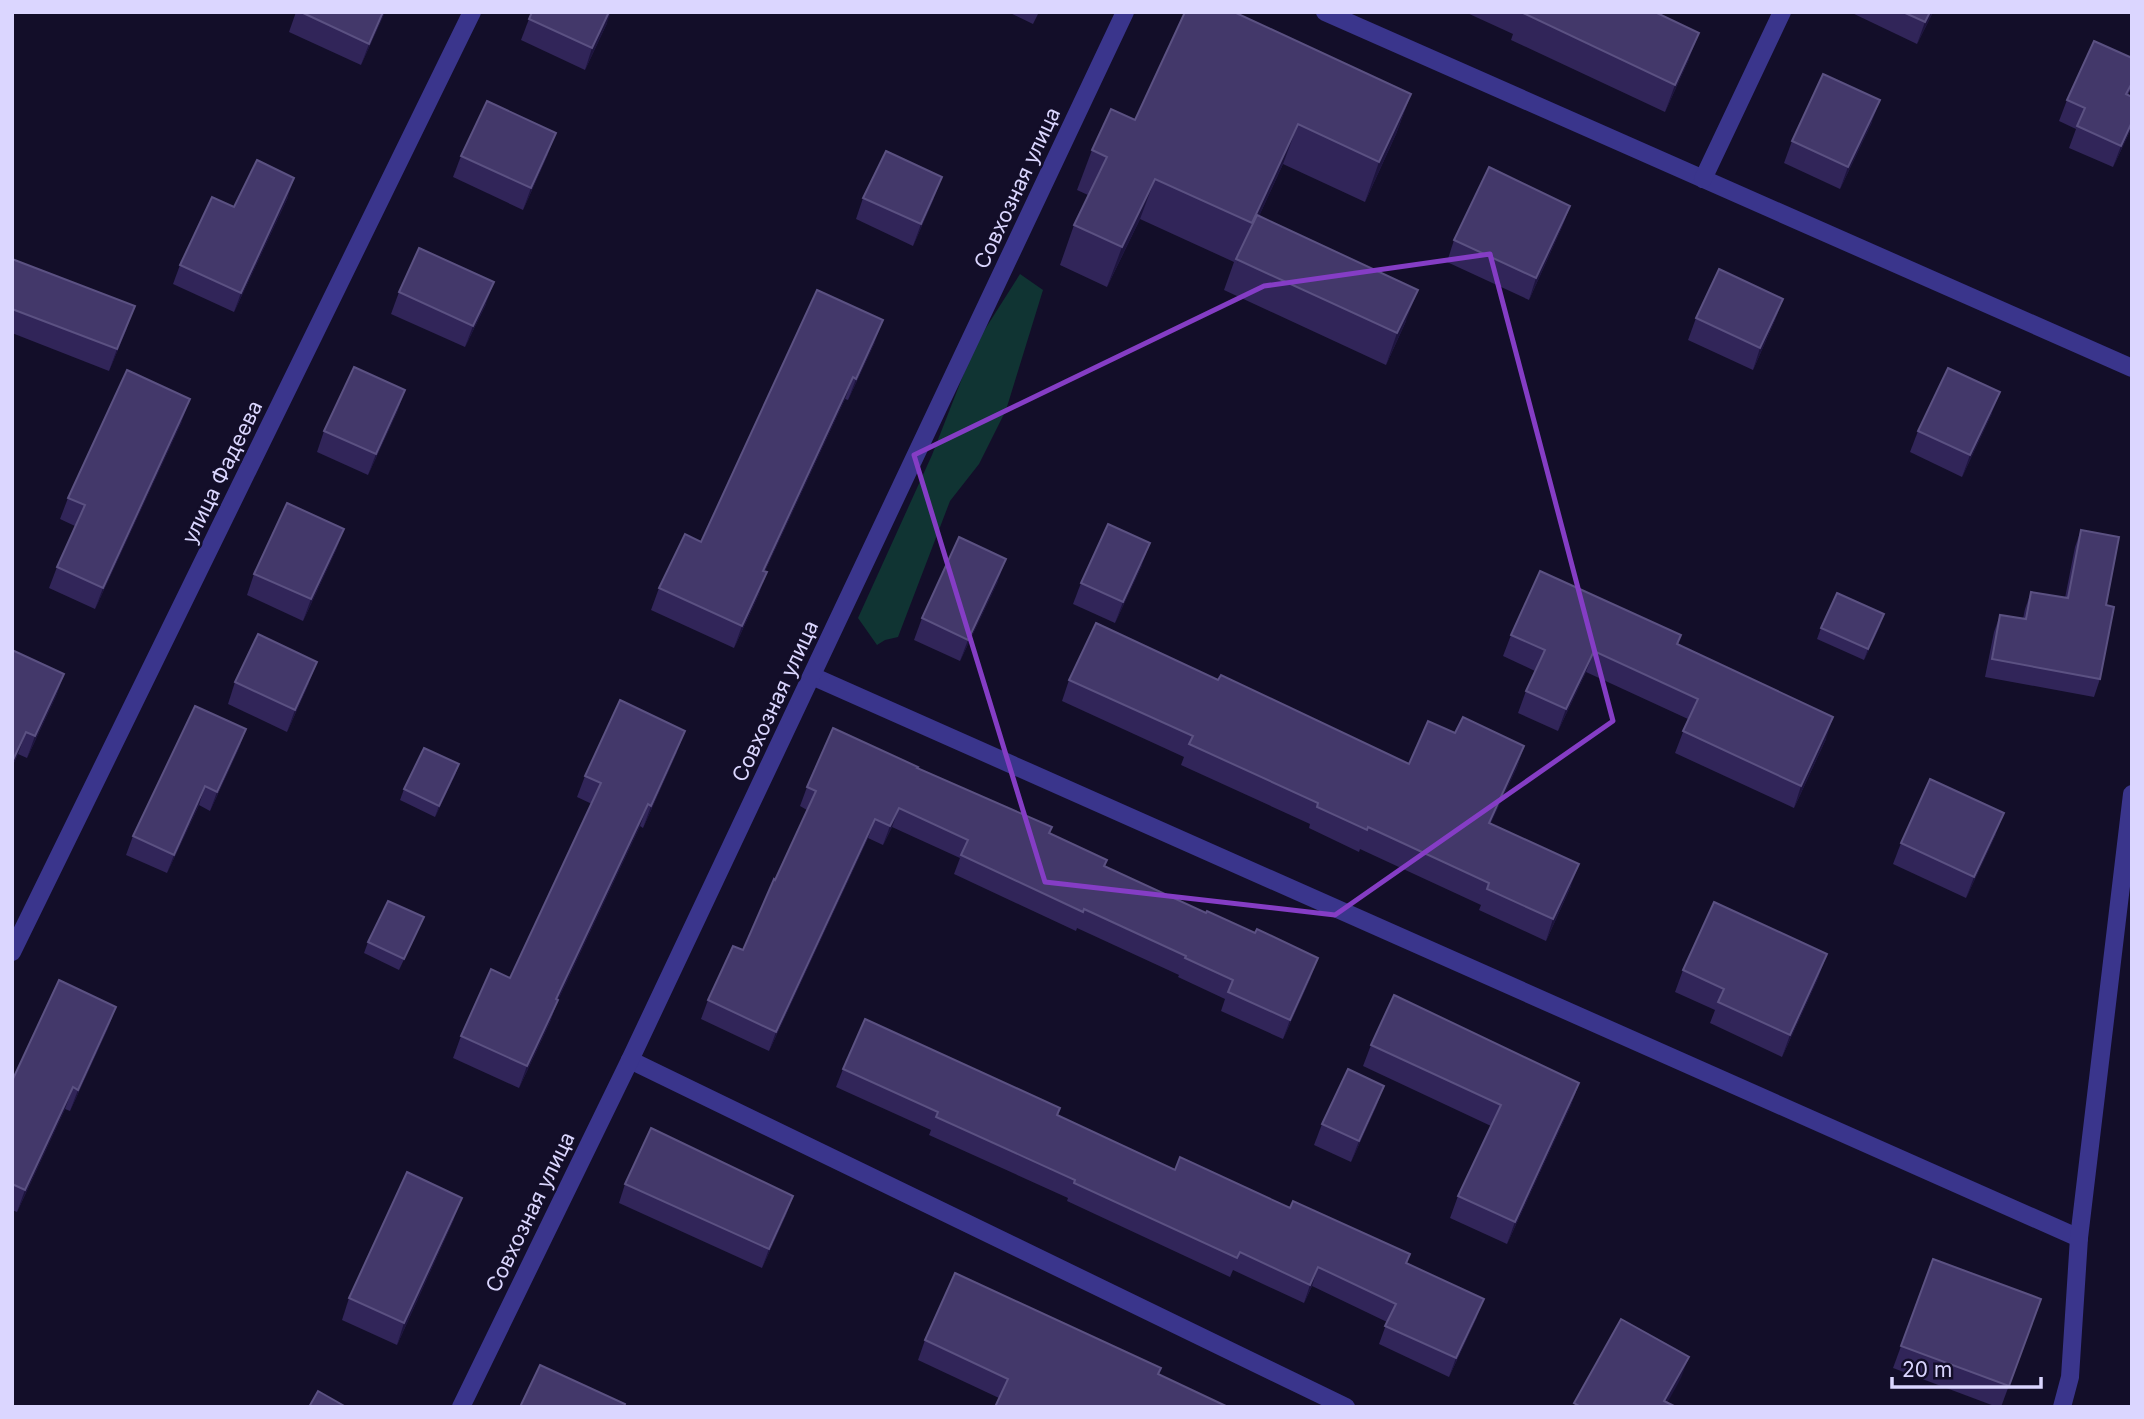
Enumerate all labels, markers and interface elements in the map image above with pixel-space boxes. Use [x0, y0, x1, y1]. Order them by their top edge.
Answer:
street label: Совхозная улица [969, 103, 1065, 273]
street label: улица Фадеева [177, 396, 267, 548]
street label: Совхозная улица [727, 616, 823, 786]
street label: Совхозная улица [480, 1128, 580, 1296]
scale bar [1892, 1346, 2041, 1390]
text: 20 m [1902, 1357, 1952, 1382]

